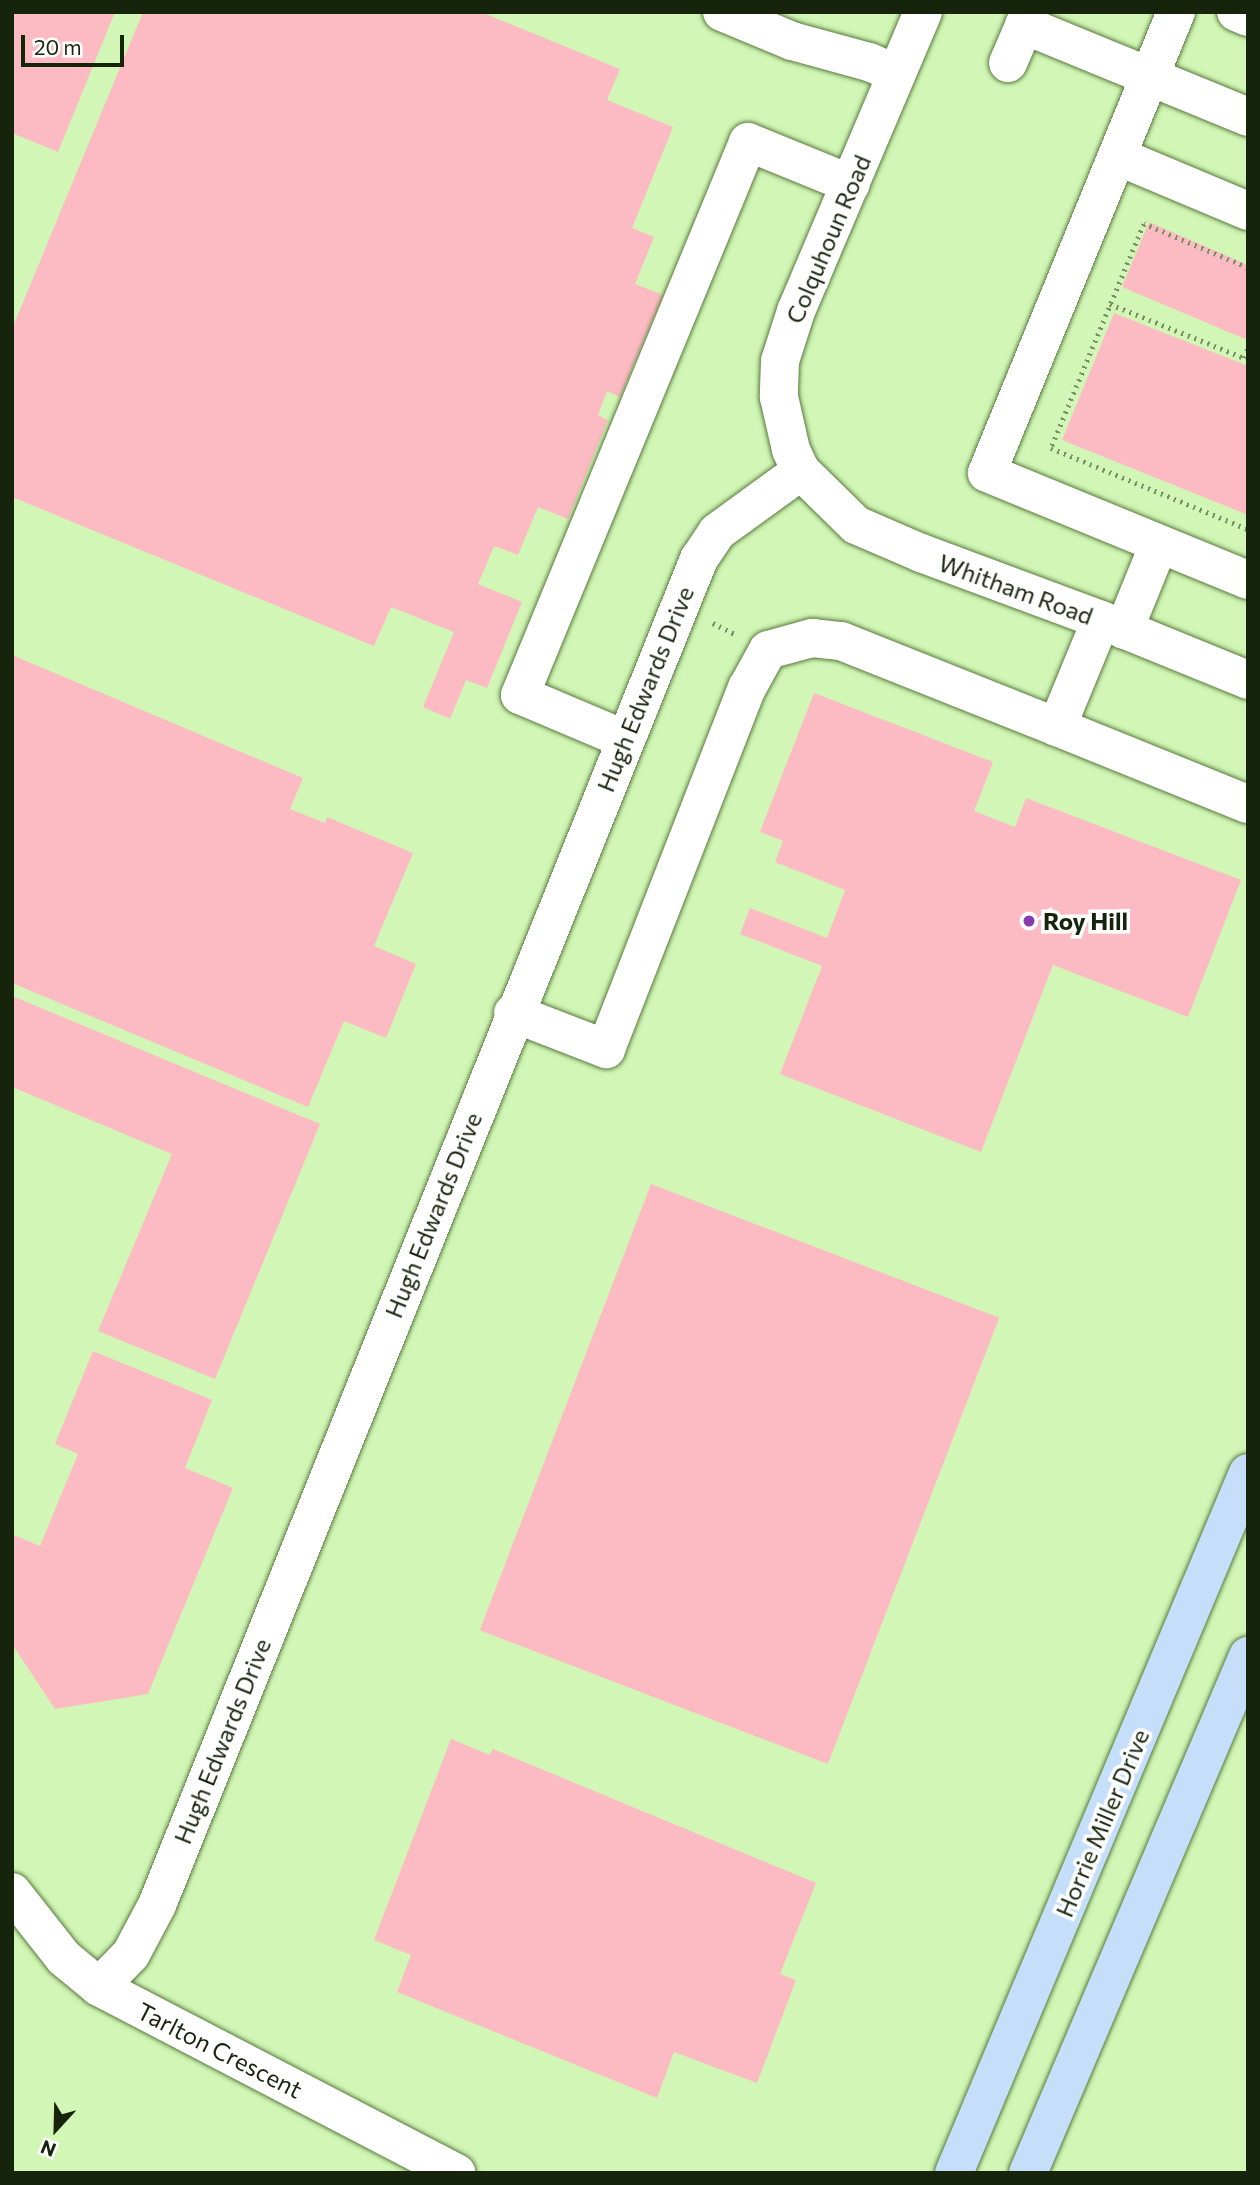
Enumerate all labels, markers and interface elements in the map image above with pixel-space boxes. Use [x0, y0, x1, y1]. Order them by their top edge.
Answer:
scale bar [24, 21, 128, 65]
text: 20 m [34, 34, 82, 59]
street label: Colquhoun Road [780, 150, 876, 328]
street label: Whitham Road [935, 548, 1097, 630]
street label: Hugh Edwards Drive [591, 582, 699, 796]
place label: Roy Hill [1043, 907, 1128, 935]
marker: Roy Hill [1021, 913, 1037, 929]
street label: Hugh Edwards Drive [379, 1108, 487, 1322]
street label: Hugh Edwards Drive [168, 1634, 276, 1848]
street label: Horrie Miller Drive [1049, 1725, 1155, 1921]
street label: Tarlton Crescent [133, 1996, 307, 2104]
north arrow [21, 2094, 91, 2164]
text: N [37, 2136, 59, 2162]

